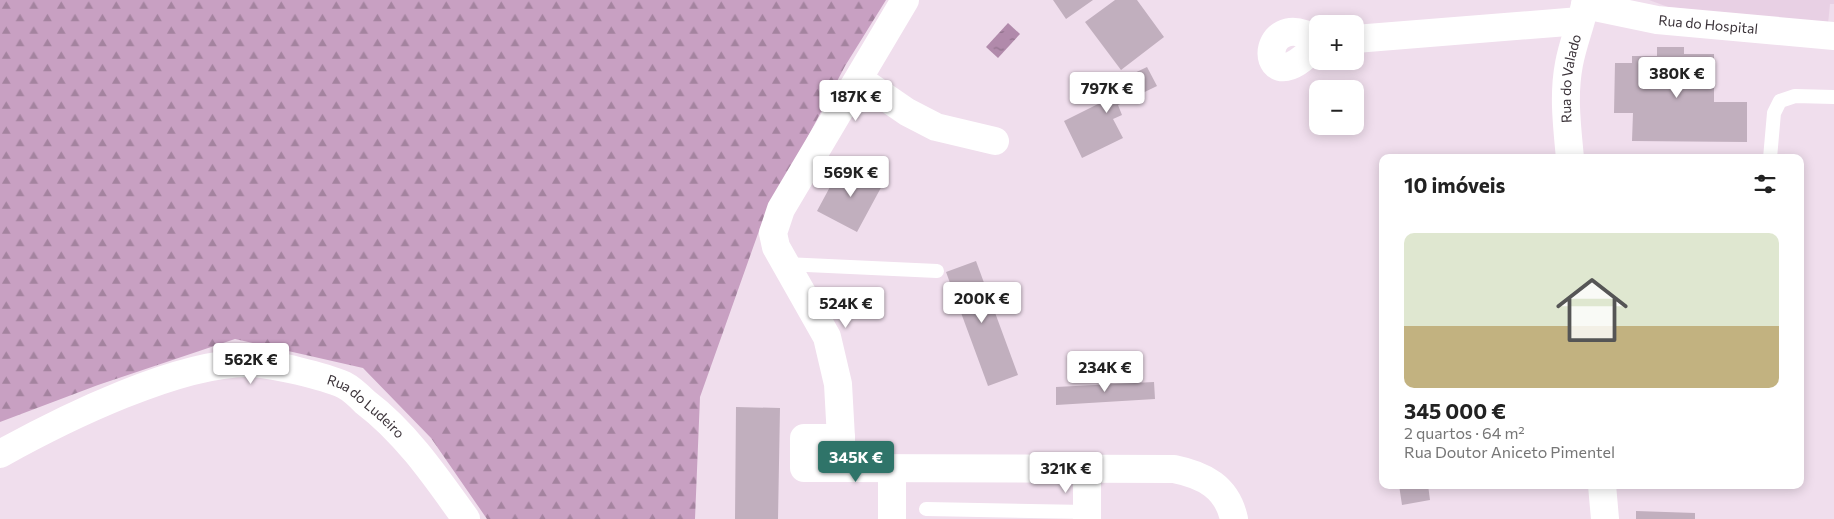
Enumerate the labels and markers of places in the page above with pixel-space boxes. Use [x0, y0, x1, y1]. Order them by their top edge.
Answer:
pin: 380K € [1636, 56, 1718, 99]
pin: 797K € [1066, 72, 1148, 114]
pin: 187K € [815, 80, 897, 122]
pin: 569K € [810, 156, 892, 198]
pin: 200K € [941, 282, 1023, 324]
pin: 524K € [805, 286, 887, 329]
pin: 562K € [210, 342, 292, 385]
pin: 234K € [1064, 350, 1146, 393]
pin: 345K € [815, 440, 897, 483]
pin: 321K € [1025, 452, 1107, 494]

